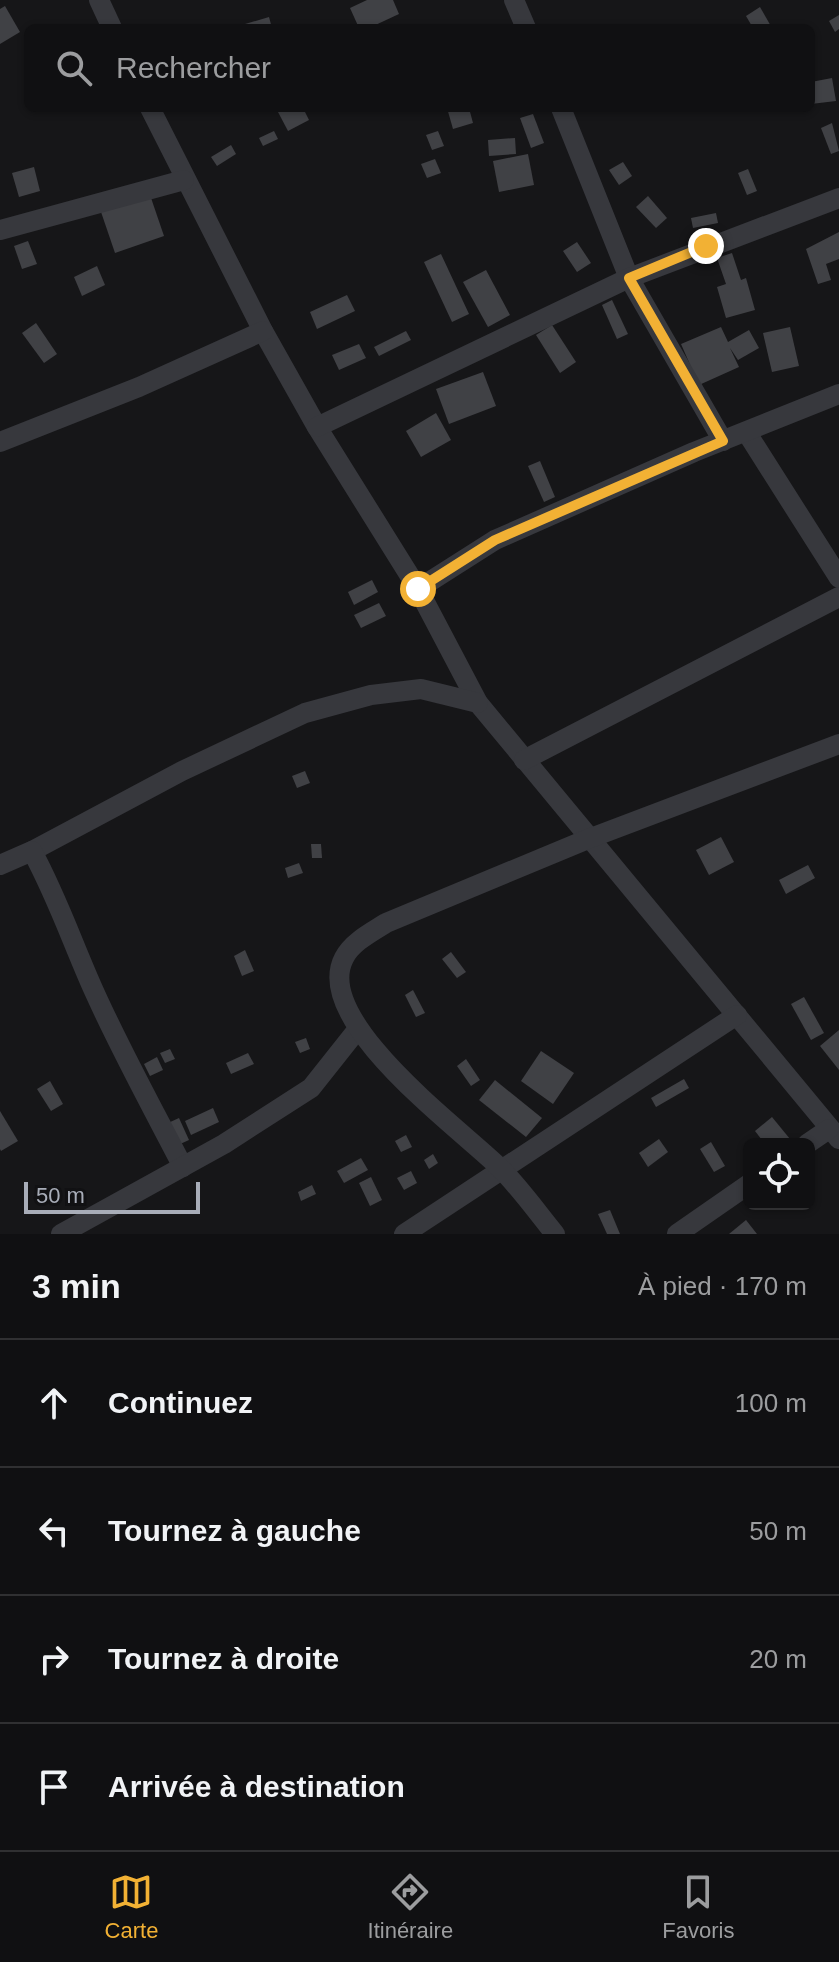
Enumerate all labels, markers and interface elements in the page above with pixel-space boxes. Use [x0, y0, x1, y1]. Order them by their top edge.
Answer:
search box [24, 24, 815, 112]
icon: search [52, 46, 96, 90]
text: Rechercher [116, 51, 271, 84]
route end [688, 228, 724, 264]
route start [400, 571, 436, 607]
map controls [743, 1138, 815, 1210]
button: locate [743, 1138, 815, 1210]
scale bar [24, 1178, 200, 1214]
text: 50 m [36, 1183, 85, 1208]
text: 3 min [32, 1267, 121, 1305]
text: À pied · 170 m [638, 1271, 807, 1301]
icon: ahead [32, 1381, 76, 1425]
text: Continuez [108, 1386, 253, 1419]
text: 100 m [735, 1388, 807, 1418]
icon: left [32, 1509, 76, 1553]
text: Tournez à gauche [108, 1514, 361, 1547]
text: 50 m [749, 1516, 807, 1546]
icon: right [32, 1637, 76, 1681]
text: Tournez à droite [108, 1642, 339, 1675]
text: 20 m [749, 1644, 807, 1674]
icon: arrive [32, 1765, 76, 1809]
text: Arrivée à destination [108, 1770, 405, 1803]
tab: Carte [105, 1870, 158, 1944]
tab: Itinéraire [368, 1870, 453, 1944]
tab: Favoris [662, 1870, 734, 1944]

